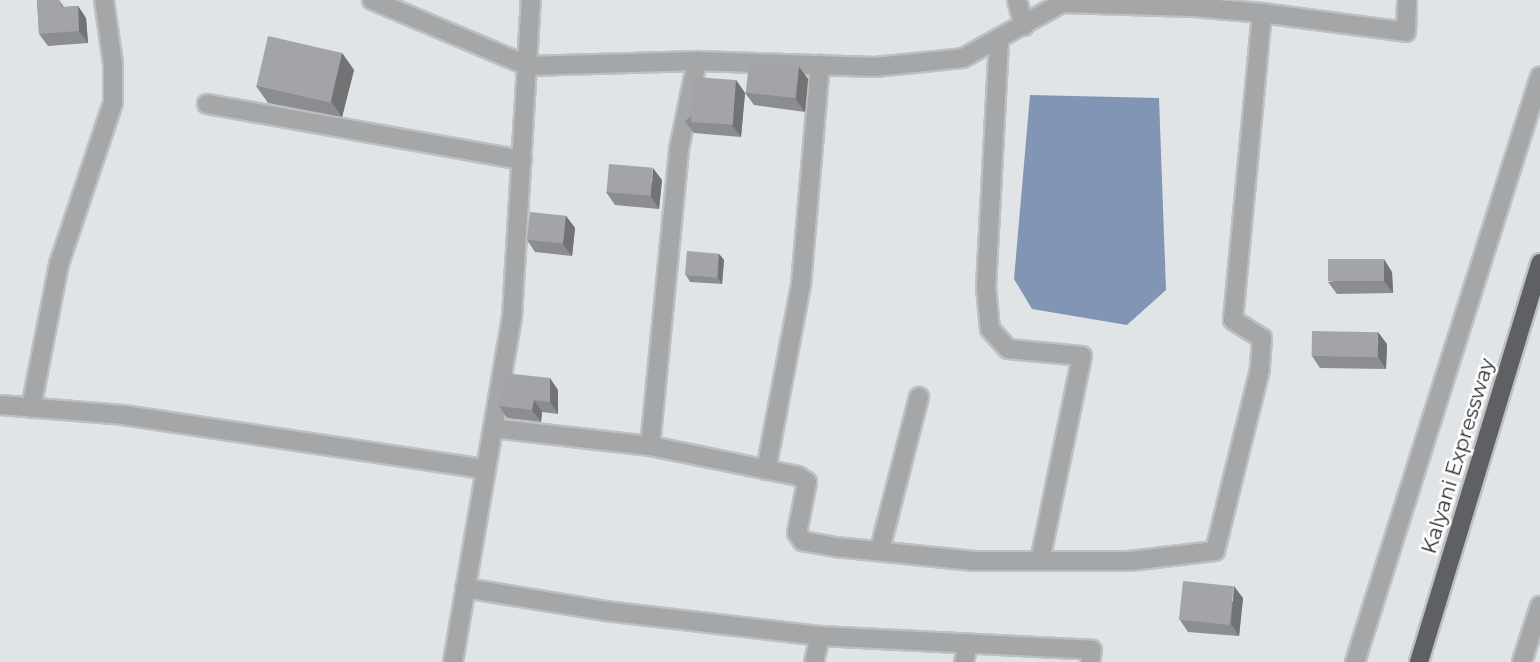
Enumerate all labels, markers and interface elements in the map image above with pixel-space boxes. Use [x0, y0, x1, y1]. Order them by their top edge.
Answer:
street label: Kalyani Expressway [1416, 355, 1500, 557]

